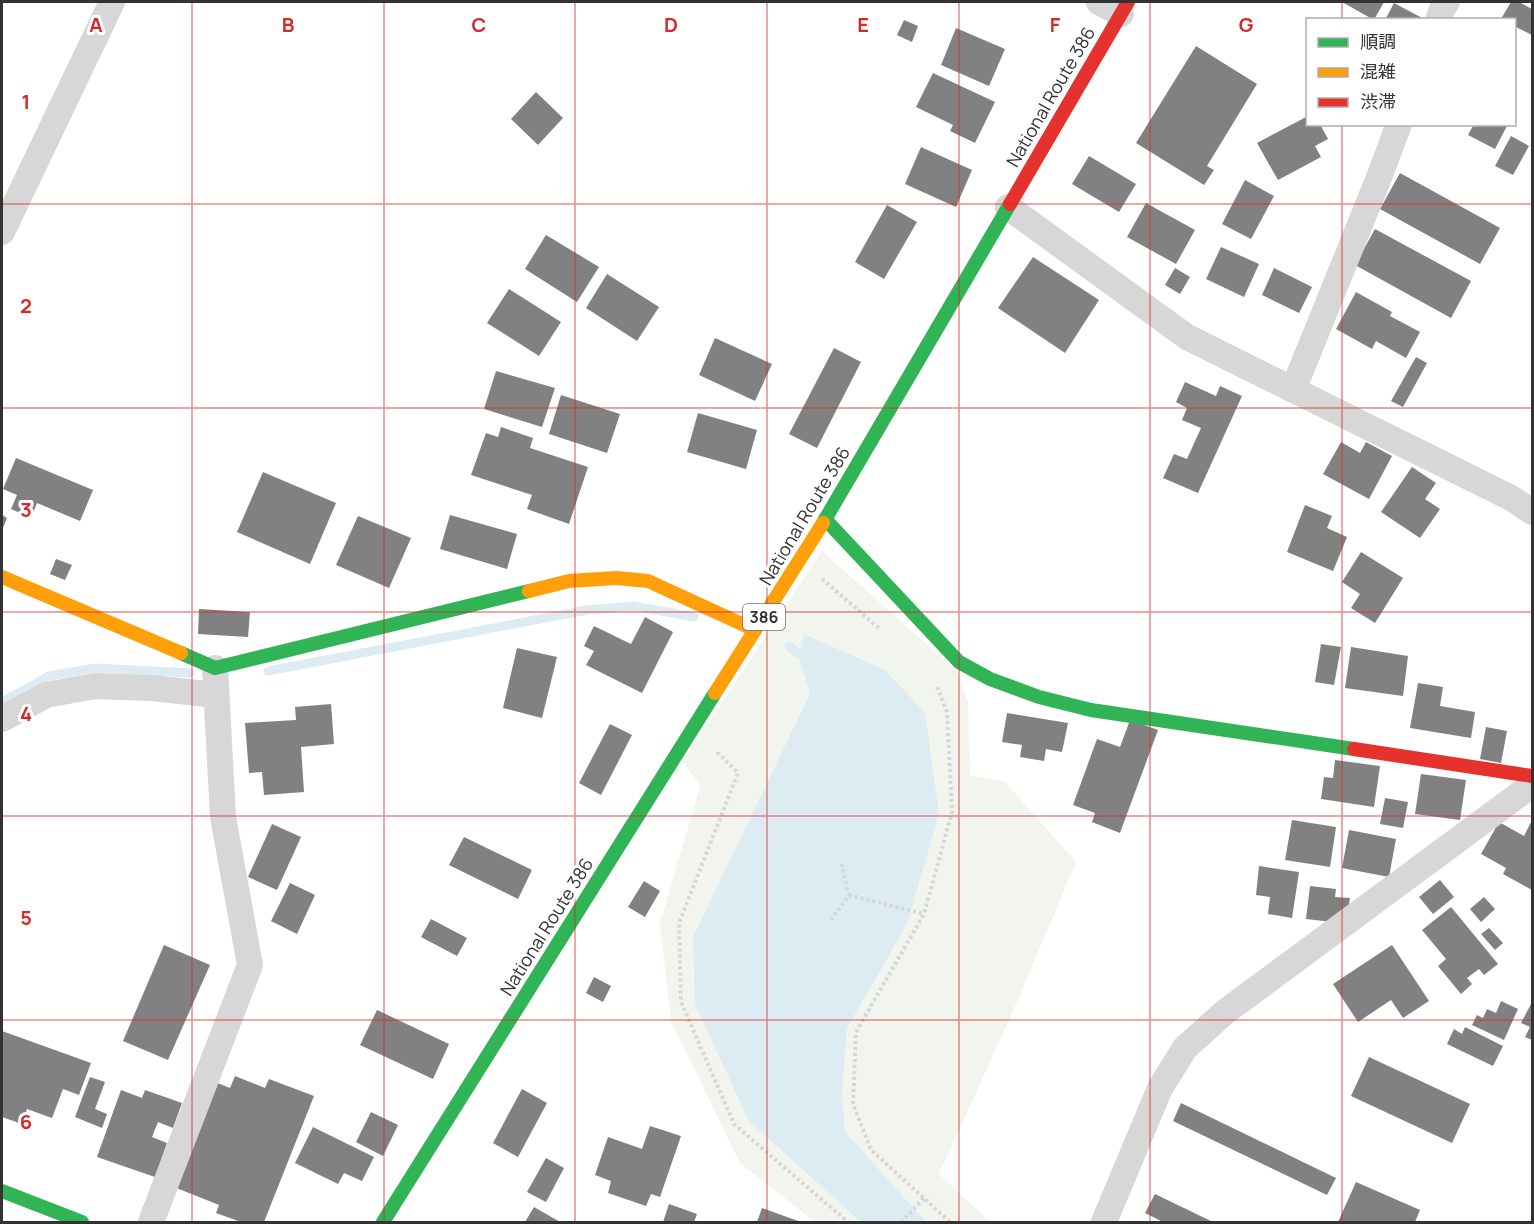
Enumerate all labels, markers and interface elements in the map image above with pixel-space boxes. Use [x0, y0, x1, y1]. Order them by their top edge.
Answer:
text: A [89, 11, 103, 38]
text: B [282, 11, 295, 38]
text: C [472, 11, 486, 38]
text: D [664, 11, 678, 38]
text: E [857, 11, 869, 38]
text: F [1050, 11, 1061, 38]
text: G [1239, 11, 1254, 38]
legend [1306, 18, 1516, 126]
street label: National Route 386 [1000, 22, 1100, 171]
text: 順調 [1360, 29, 1396, 53]
text: 混雑 [1360, 59, 1396, 83]
text: 1 [22, 88, 30, 115]
text: 渋滞 [1360, 89, 1396, 113]
text: 2 [20, 292, 32, 319]
street label: National Route 386 [753, 442, 855, 589]
text: 3 [20, 496, 32, 523]
road number: 386 [743, 604, 785, 630]
text: 4 [20, 700, 32, 727]
street label: National Route 386 [494, 853, 598, 1000]
text: 5 [20, 904, 32, 931]
text: 6 [20, 1108, 32, 1135]

